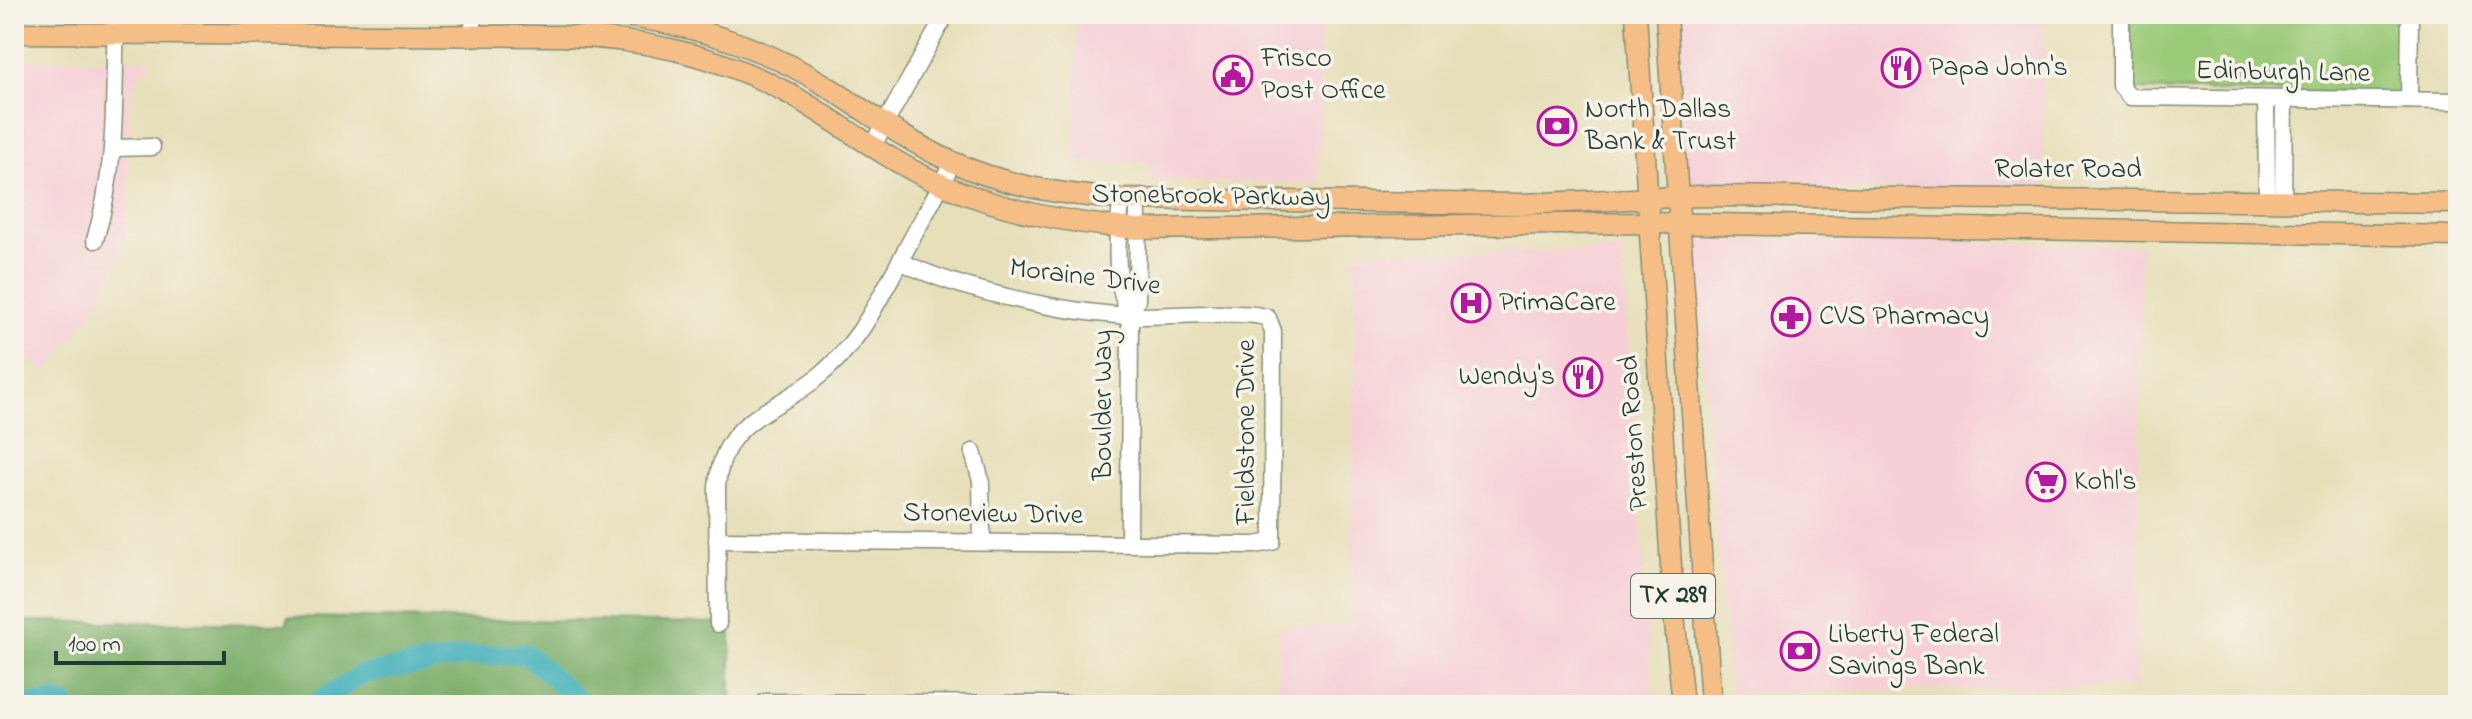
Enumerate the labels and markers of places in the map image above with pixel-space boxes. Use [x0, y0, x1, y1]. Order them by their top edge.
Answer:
place label: Frisco Post Office [1260, 39, 1386, 112]
restaurant icon: Papa John's [1880, 47, 1922, 89]
place label: Papa John's [1929, 48, 2068, 89]
public building icon: Frisco Post Office [1212, 54, 1254, 96]
place label: North Dallas Bank & Trust [1584, 90, 1736, 163]
bank icon: North Dallas Bank & Trust [1536, 105, 1578, 147]
hospital icon: PrimaCare [1450, 282, 1492, 324]
place label: PrimaCare [1499, 283, 1616, 324]
pharmacy icon: CVS Pharmacy [1770, 296, 1812, 338]
place label: CVS Pharmacy [1819, 297, 1989, 338]
restaurant icon: Wendy's [1562, 356, 1604, 398]
place label: Wendy's [1458, 357, 1555, 398]
supermarket icon: Kohl's [2025, 461, 2067, 503]
place label: Kohl's [2074, 462, 2136, 503]
place label: Liberty Federal Savings Bank [1828, 615, 1999, 688]
bank icon: Liberty Federal Savings Bank [1779, 630, 1821, 672]

